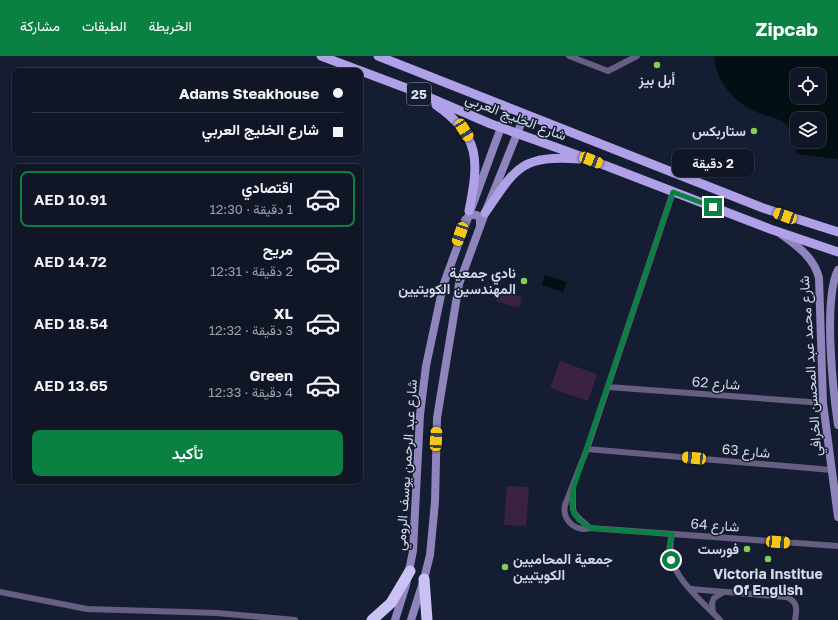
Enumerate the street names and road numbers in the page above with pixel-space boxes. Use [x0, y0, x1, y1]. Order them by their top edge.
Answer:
road number: 25 [407, 83, 431, 105]
street label: شارع الخليج العربي [462, 89, 569, 147]
street label: شارع محمد عبد المحسن الخرافي [795, 275, 828, 457]
street label: شارع 62 [691, 372, 741, 396]
street label: شارع عبد الرحمن يوسف الرومي [391, 379, 424, 552]
street label: شارع 63 [721, 440, 771, 464]
street label: شارع 64 [690, 514, 740, 538]

